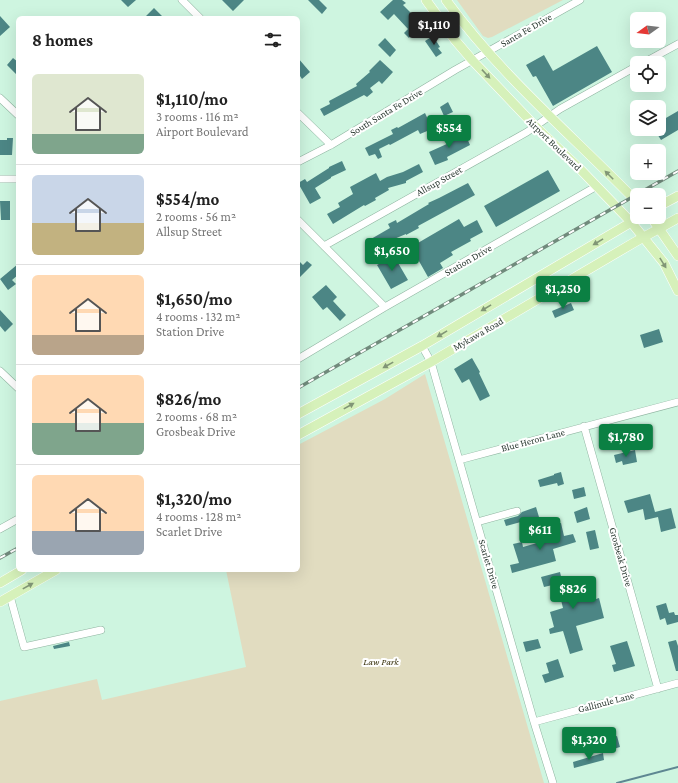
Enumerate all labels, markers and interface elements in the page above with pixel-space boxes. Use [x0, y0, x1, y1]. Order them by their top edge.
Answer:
street label: Santa Fe Drive [498, 11, 554, 49]
pin: $1,110 [401, 12, 467, 46]
north arrow [630, 12, 666, 48]
map controls [630, 12, 666, 224]
text: $1,110 [418, 17, 450, 32]
icon: filters [262, 29, 284, 51]
text: 8 homes [32, 31, 93, 50]
button: locate [630, 56, 666, 92]
one-way arrow [481, 69, 490, 79]
street label: South Santa Fe Drive [348, 86, 425, 138]
icon: home [64, 90, 112, 138]
text: $1,110/mo [156, 90, 228, 109]
button: layers [630, 100, 666, 136]
text: 3 rooms · 116 m² [156, 109, 239, 124]
pin: $554 [425, 115, 473, 149]
street label: Airport Boulevard [525, 115, 584, 173]
text: $554 [436, 120, 462, 135]
text: Airport Boulevard [156, 124, 249, 139]
button: + [630, 144, 666, 180]
street label: Allsup Street [414, 164, 464, 198]
one-way arrow [604, 170, 614, 180]
button: − [630, 188, 666, 224]
text: $554/mo [156, 190, 219, 209]
icon: home [64, 191, 112, 239]
text: 2 rooms · 56 m² [156, 209, 236, 224]
text: Allsup Street [156, 224, 222, 239]
pin: $1,650 [359, 238, 425, 272]
one-way arrow [592, 238, 604, 245]
street label: Station Drive [443, 242, 494, 278]
text: $1,650 [374, 243, 410, 258]
one-way arrow [659, 258, 667, 268]
pin: $1,250 [530, 276, 596, 310]
text: $1,250 [545, 281, 581, 296]
text: $1,650/mo [156, 290, 232, 309]
icon: home [64, 291, 112, 339]
one-way arrow [480, 305, 492, 312]
text: 4 rooms · 132 m² [156, 309, 240, 324]
street label: Mykawa Road [451, 315, 506, 353]
text: Station Drive [156, 324, 224, 339]
one-way arrow [436, 331, 448, 338]
one-way arrow [382, 362, 394, 369]
text: $826/mo [156, 390, 221, 409]
icon: home [64, 391, 112, 439]
one-way arrow [343, 403, 355, 410]
text: 2 rooms · 68 m² [156, 409, 237, 424]
text: Grosbeak Drive [156, 424, 235, 439]
pin: $1,780 [593, 424, 659, 458]
street label: Blue Heron Lane [500, 426, 567, 454]
text: $1,780 [608, 429, 644, 444]
text: $1,320/mo [156, 490, 232, 509]
icon: home [64, 491, 112, 539]
text: 4 rooms · 128 m² [156, 509, 241, 524]
pin: $611 [516, 517, 564, 551]
text: $611 [528, 522, 552, 537]
text: Scarlet Drive [156, 524, 222, 539]
street label: Grosbeak Drive [607, 526, 635, 588]
street label: Scarlet Drive [477, 538, 501, 591]
pin: $826 [549, 576, 597, 610]
text: $826 [559, 581, 587, 596]
one-way arrow [22, 582, 34, 589]
park label: Law Park [363, 656, 399, 667]
street label: Gallinule Lane [577, 689, 636, 715]
pin: $1,320 [556, 727, 622, 761]
text: $1,320 [571, 732, 607, 747]

